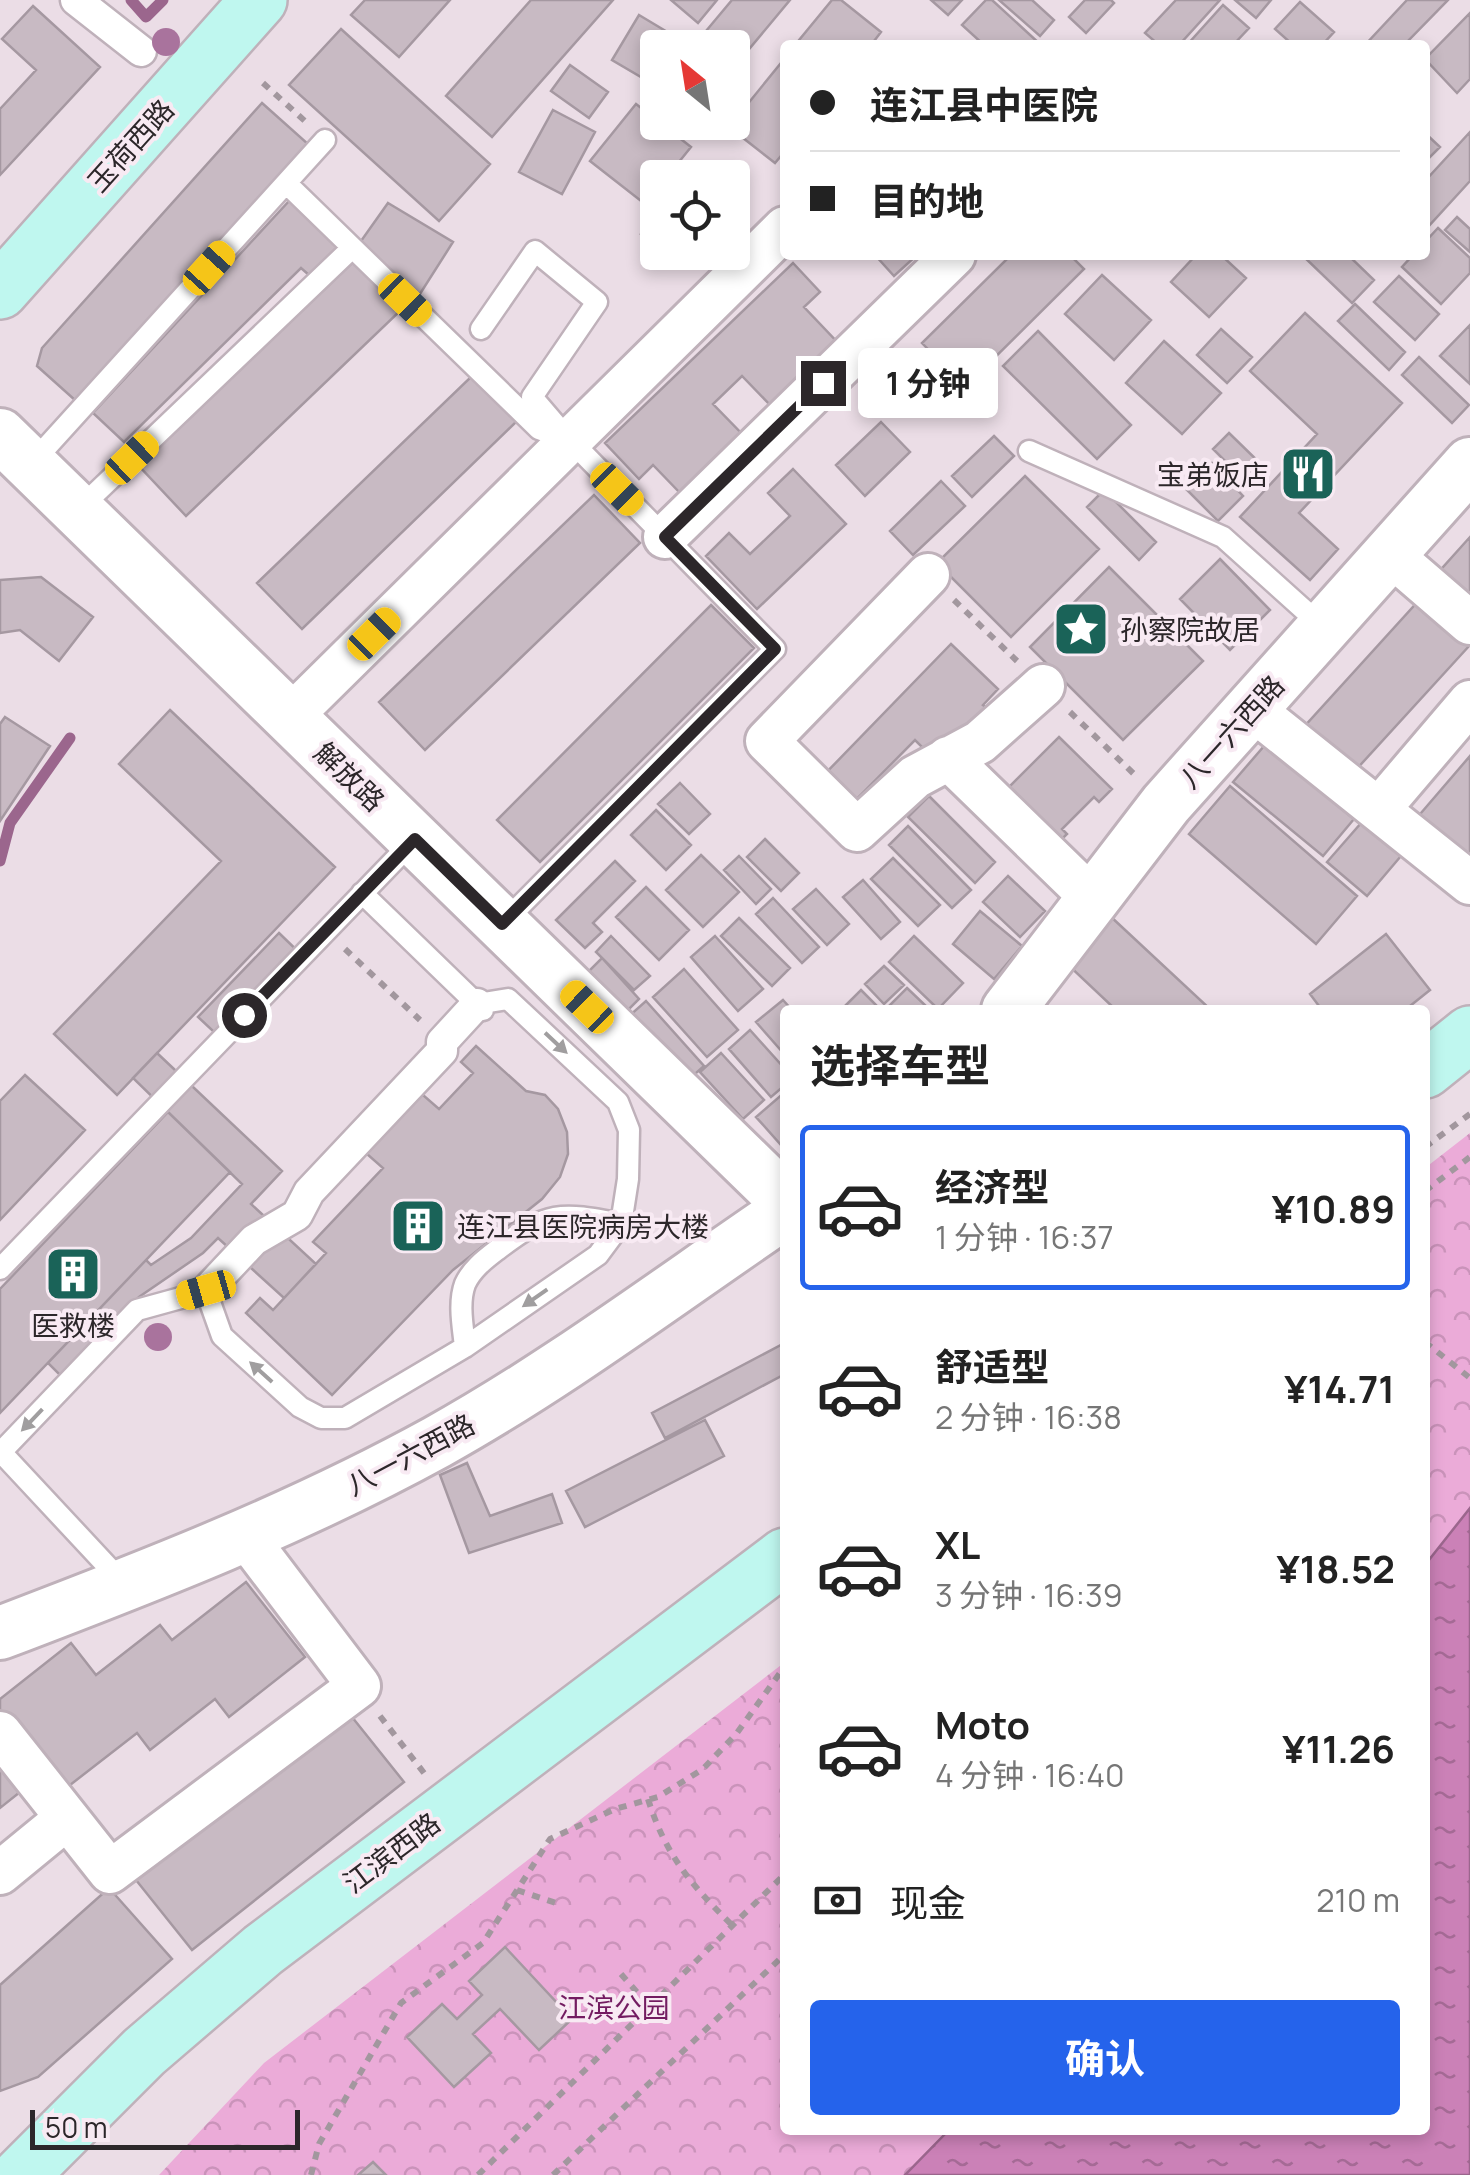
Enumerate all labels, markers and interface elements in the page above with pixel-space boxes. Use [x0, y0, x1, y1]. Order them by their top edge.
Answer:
north arrow [640, 30, 750, 140]
map controls [640, 30, 750, 270]
text: 连江县中医院 [870, 78, 1098, 130]
street label: 玉荷西路 [78, 91, 182, 199]
button: locate [640, 160, 750, 270]
text: 目的地 [870, 174, 984, 226]
car [178, 236, 240, 300]
car [373, 268, 437, 332]
callout: 1 分钟 [858, 348, 998, 418]
route end [801, 361, 846, 406]
text: 1 分钟 [886, 361, 970, 405]
car [100, 426, 164, 490]
restaurant icon: 宝弟饭店 [1278, 444, 1338, 504]
place label: 宝弟饭店 [1157, 455, 1269, 493]
car [585, 457, 649, 521]
place icon: 孙察院故居 [1051, 599, 1111, 659]
car [342, 602, 406, 666]
place label: 孙察院故居 [1120, 610, 1260, 648]
street label: 八一六西路 [1170, 666, 1292, 796]
street label: 解放路 [307, 733, 393, 819]
car [555, 975, 619, 1039]
route start [222, 993, 267, 1038]
one-way arrow [544, 1031, 568, 1054]
text: 选择车型 [810, 1034, 990, 1096]
text: 经济型 [935, 1160, 1049, 1212]
icon: car [815, 1163, 905, 1253]
text: ¥10.89 [1272, 1182, 1395, 1234]
building icon: 连江县医院病房大楼 [388, 1196, 448, 1256]
place label: 连江县医院病房大楼 [457, 1207, 709, 1245]
text: 1 分钟 · 16:37 [935, 1215, 1114, 1259]
building icon: 医救楼 [43, 1244, 103, 1304]
car [173, 1267, 239, 1313]
one-way arrow [521, 1288, 548, 1307]
place label: 医救楼 [31, 1306, 115, 1344]
text: 舒适型 [935, 1340, 1049, 1392]
icon: car [815, 1343, 905, 1433]
one-way arrow [249, 1361, 274, 1383]
text: ¥14.71 [1284, 1362, 1395, 1414]
text: 2 分钟 · 16:38 [935, 1395, 1122, 1439]
street label: 八一六西路 [339, 1404, 481, 1504]
one-way arrow [21, 1407, 44, 1431]
text: XL [935, 1518, 980, 1570]
icon: car [815, 1523, 905, 1613]
text: ¥18.52 [1276, 1542, 1395, 1594]
text: 3 分钟 · 16:39 [935, 1573, 1123, 1617]
text: Moto [935, 1698, 1030, 1750]
icon: car [815, 1703, 905, 1793]
text: ¥11.26 [1282, 1722, 1395, 1774]
text: 4 分钟 · 16:40 [935, 1753, 1125, 1797]
street label: 江滨西路 [335, 1803, 447, 1901]
icon: cash [810, 1873, 865, 1928]
text: 现金 [890, 1876, 966, 1928]
text: 210 m [1316, 1878, 1400, 1922]
park label: 江滨公园 [558, 1988, 670, 2026]
button: 确认 [810, 2000, 1400, 2115]
scale bar [30, 2105, 300, 2150]
text: 50 m [45, 2108, 108, 2146]

